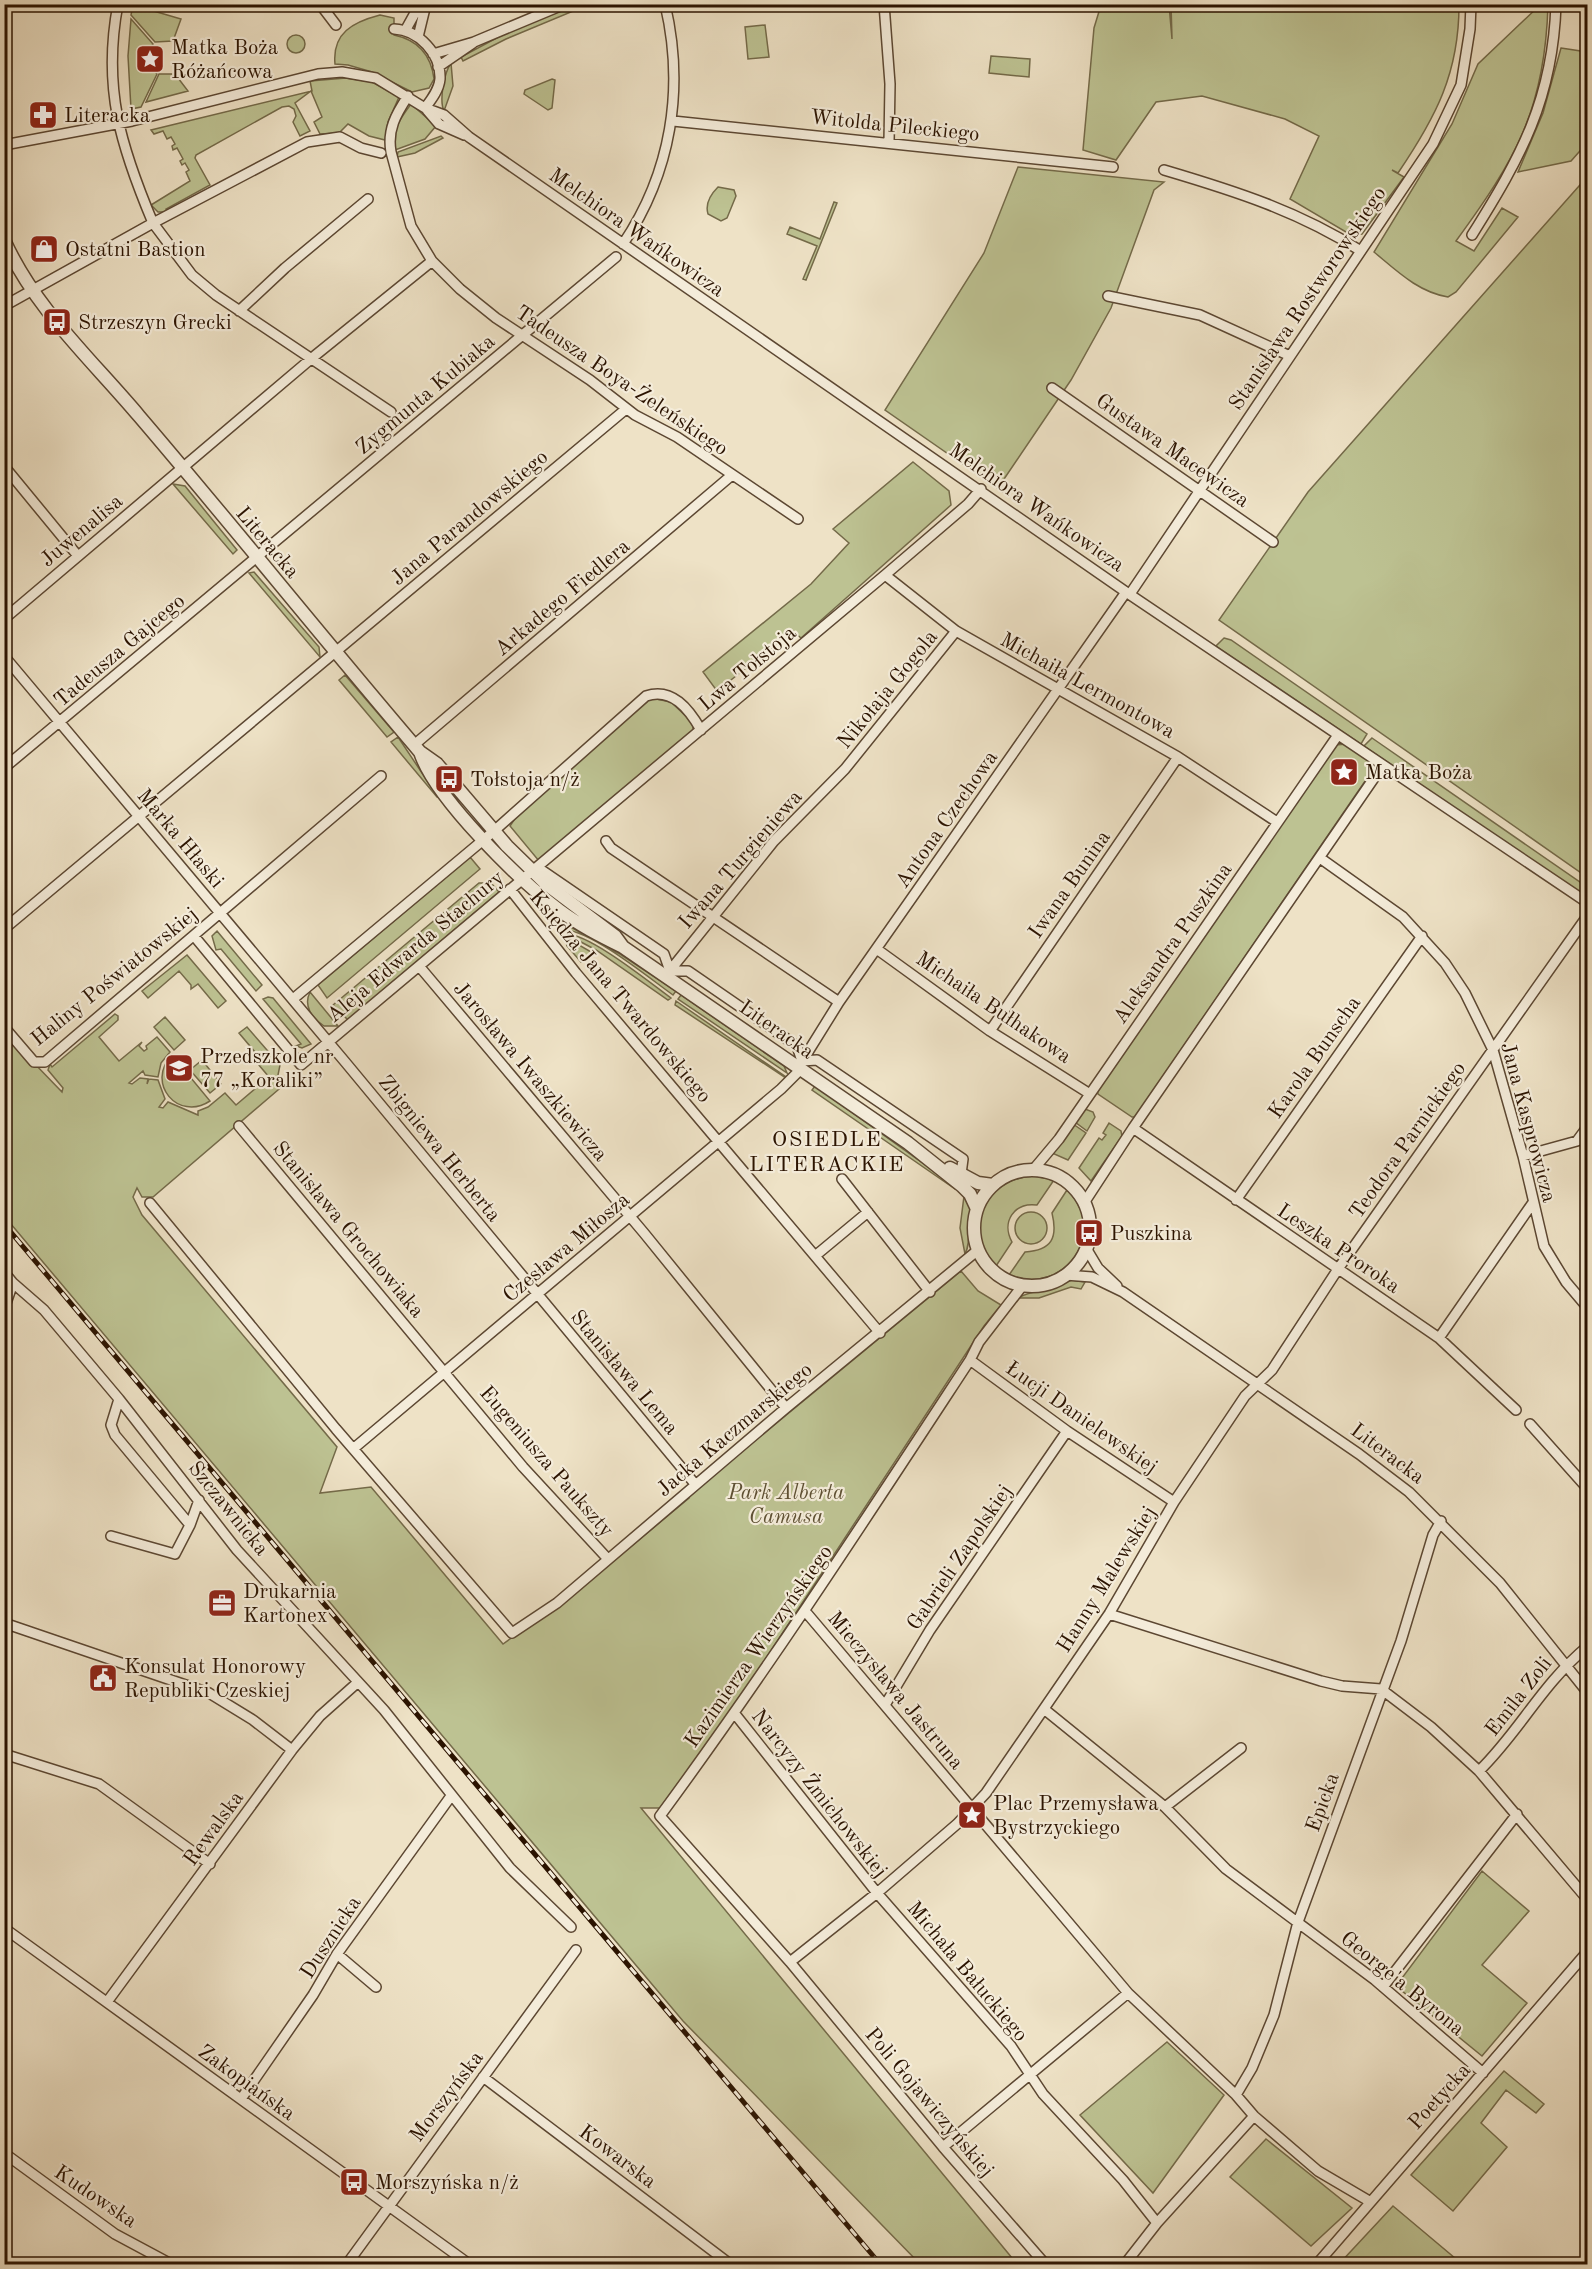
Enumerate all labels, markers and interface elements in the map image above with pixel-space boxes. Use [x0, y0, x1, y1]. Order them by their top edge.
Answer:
place label: Matka Boża Różańcowa [171, 38, 278, 83]
place icon: Matka Boża Różańcowa [134, 43, 166, 75]
pharmacy icon: Literacka [27, 99, 59, 131]
place label: Literacka [64, 106, 150, 127]
street label: Witolda Pileckiego [809, 107, 981, 146]
street label: Melchiora Wańkowicza [545, 165, 728, 302]
street label: Stanisława Rostworowskiego [1226, 183, 1391, 414]
shop icon: Ostatni Bastion [28, 233, 60, 265]
place label: Ostatni Bastion [65, 240, 206, 261]
street label: Tadeusza Boya-Żeleńskiego [511, 299, 733, 460]
bus stop icon: Strzeszyn Grecki [41, 306, 73, 338]
place label: Strzeszyn Grecki [78, 313, 232, 334]
street label: Zygmunta Kubiaka [352, 331, 499, 459]
street label: Gustawa Macewicza [1092, 390, 1253, 512]
street label: Melchiora Wańkowicza [945, 440, 1128, 577]
street label: Jana Parandowskiego [387, 447, 552, 590]
street label: Juwenalisa [37, 491, 127, 571]
street label: Literacka [231, 503, 303, 583]
street label: Arkadego Fiedlera [491, 536, 634, 661]
street label: Tadeusza Gajcego [51, 591, 189, 712]
street label: Lwa Tołstoja [695, 623, 801, 716]
street label: Nikołaja Gogola [834, 627, 942, 753]
street label: Michaiła Lermontowa [996, 630, 1178, 743]
street label: Antona Czechowa [892, 747, 1002, 892]
place icon: Matka Boża [1328, 756, 1360, 788]
bus stop icon: Tołstoja n/ż [433, 763, 465, 795]
place label: Matka Boża [1365, 763, 1472, 784]
place label: Tołstoja n/ż [470, 770, 580, 791]
street label: Marka Hłaski [133, 785, 227, 893]
street label: Iwana Turgieniewa [675, 787, 807, 933]
street label: Iwana Bunina [1025, 827, 1115, 943]
street label: Aleksandra Puszkina [1110, 860, 1237, 1028]
street label: Aleja Edwarda Stachury [323, 867, 508, 1027]
street label: Księdza Jana Twardowskiego [525, 887, 715, 1107]
street label: Haliny Poświatowskiej [28, 904, 202, 1051]
street label: Michaiła Bułhakowa [912, 949, 1075, 1068]
street label: Jarosława Iwaszkiewicza [449, 978, 611, 1166]
street label: Karola Bunscha [1265, 993, 1365, 1123]
street label: Literacka [735, 997, 817, 1064]
street label: Jana Kasprowicza [1496, 1040, 1559, 1205]
place label: Przedszkole nr 77 „Koraliki” [200, 1047, 334, 1092]
school or university icon: Przedszkole nr 77 „Koraliki” [163, 1052, 195, 1084]
street label: Teodora Parnickiego [1346, 1058, 1470, 1223]
street label: Zbigniewa Herberta [374, 1072, 504, 1226]
district label: OSIEDLE LITERACKIE [749, 1129, 905, 1176]
street label: Stanisława Grochowiaka [268, 1138, 428, 1322]
street label: Czesława Miłosza [500, 1189, 634, 1307]
street label: Leszka Proroka [1273, 1201, 1403, 1298]
bus stop icon: Puszkina [1073, 1217, 1105, 1249]
place label: Puszkina [1110, 1224, 1192, 1245]
street label: Stanisława Lema [566, 1307, 682, 1439]
street label: Łucji Danielewskiej [1001, 1358, 1161, 1479]
street label: Jacka Kaczmarskiego [653, 1359, 817, 1501]
street label: Eugeniusza Paukszty [475, 1383, 617, 1541]
street label: Literacka [1346, 1420, 1428, 1489]
street label: Szczawnicka [184, 1458, 272, 1560]
street label: Gabrieli Zapolskiej [904, 1481, 1017, 1634]
park label: Park Alberta Camusa [727, 1483, 844, 1528]
street label: Hanny Malewskiej [1054, 1503, 1161, 1657]
street label: Kazimierza Wierzyńskiego [681, 1542, 837, 1752]
place label: Drukarnia Kartonex [243, 1582, 337, 1627]
office icon: Drukarnia Kartonex [206, 1587, 238, 1619]
street label: Mieczysława Jastruna [823, 1608, 967, 1774]
street label: Emila Zoli [1482, 1653, 1556, 1741]
place label: Konsulat Honorowy Republiki Czeskiej [124, 1657, 306, 1702]
public building icon: Konsulat Honorowy Republiki Czeskiej [87, 1662, 119, 1694]
street label: Narcyzy Żmichowskiej [747, 1704, 894, 1882]
street label: Epicka [1303, 1770, 1344, 1835]
street label: Rewalska [180, 1788, 248, 1870]
place label: Plac Przemysława Bystrzyckiego [993, 1794, 1159, 1839]
place icon: Plac Przemysława Bystrzyckiego [956, 1799, 988, 1831]
street label: Dusznicka [297, 1893, 366, 1983]
street label: Michała Bałuckiego [902, 1898, 1031, 2046]
street label: George'a Byrona [1336, 1928, 1468, 2040]
street label: Poli Gojawiczyńskiej [860, 2024, 997, 2182]
street label: Zakopiańska [194, 2041, 298, 2125]
street label: Morszyńska [406, 2048, 488, 2146]
street label: Poetycka [1405, 2060, 1475, 2134]
street label: Kowarska [574, 2121, 660, 2193]
street label: Kudowska [50, 2162, 140, 2232]
bus stop icon: Morszyńska n/ż [338, 2166, 370, 2198]
place label: Morszyńska n/ż [375, 2173, 519, 2194]

